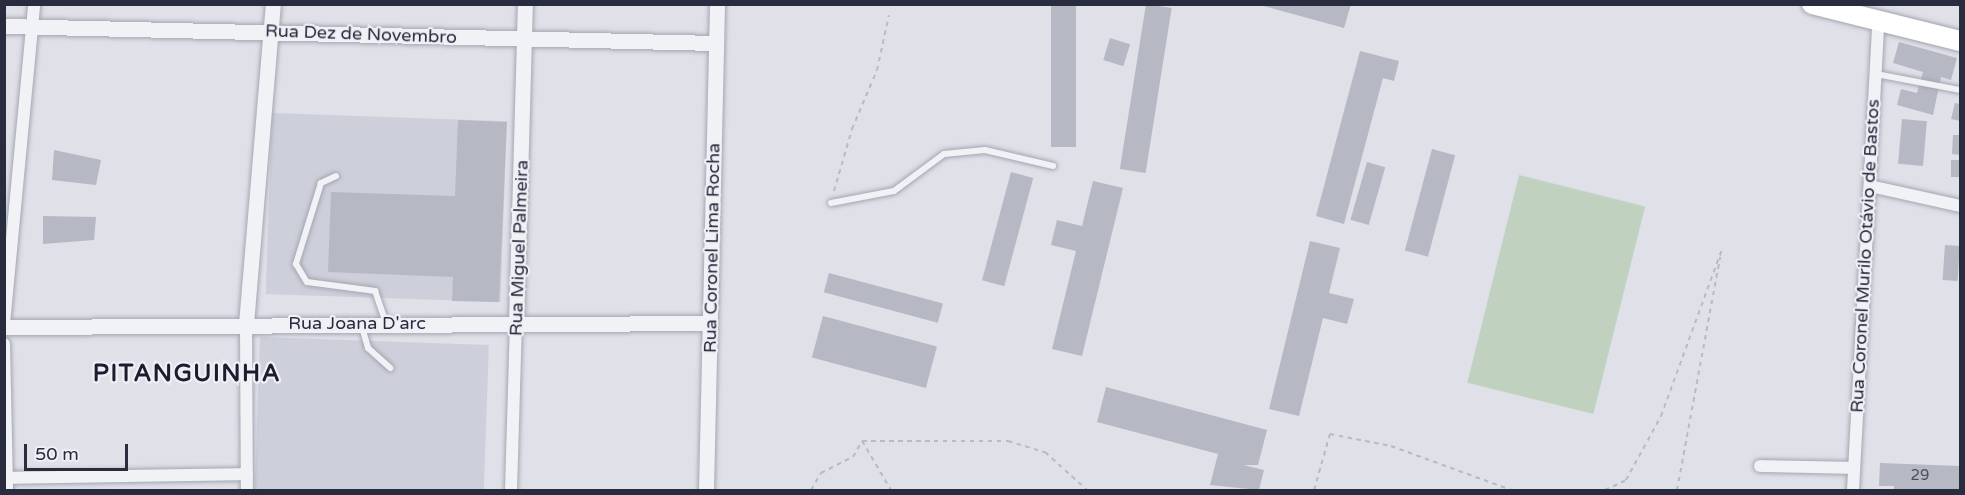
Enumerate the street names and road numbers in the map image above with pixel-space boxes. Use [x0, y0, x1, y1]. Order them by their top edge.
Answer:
street label: Rua Dez de Novembro [265, 20, 457, 48]
street label: Rua Coronel Murilo Otávio de Bastos [1846, 99, 1884, 413]
street label: Rua Coronel Lima Rocha [699, 143, 725, 353]
street label: Rua Miguel Palmeira [505, 159, 533, 337]
street label: Rua Joana D'arc [288, 312, 426, 334]

